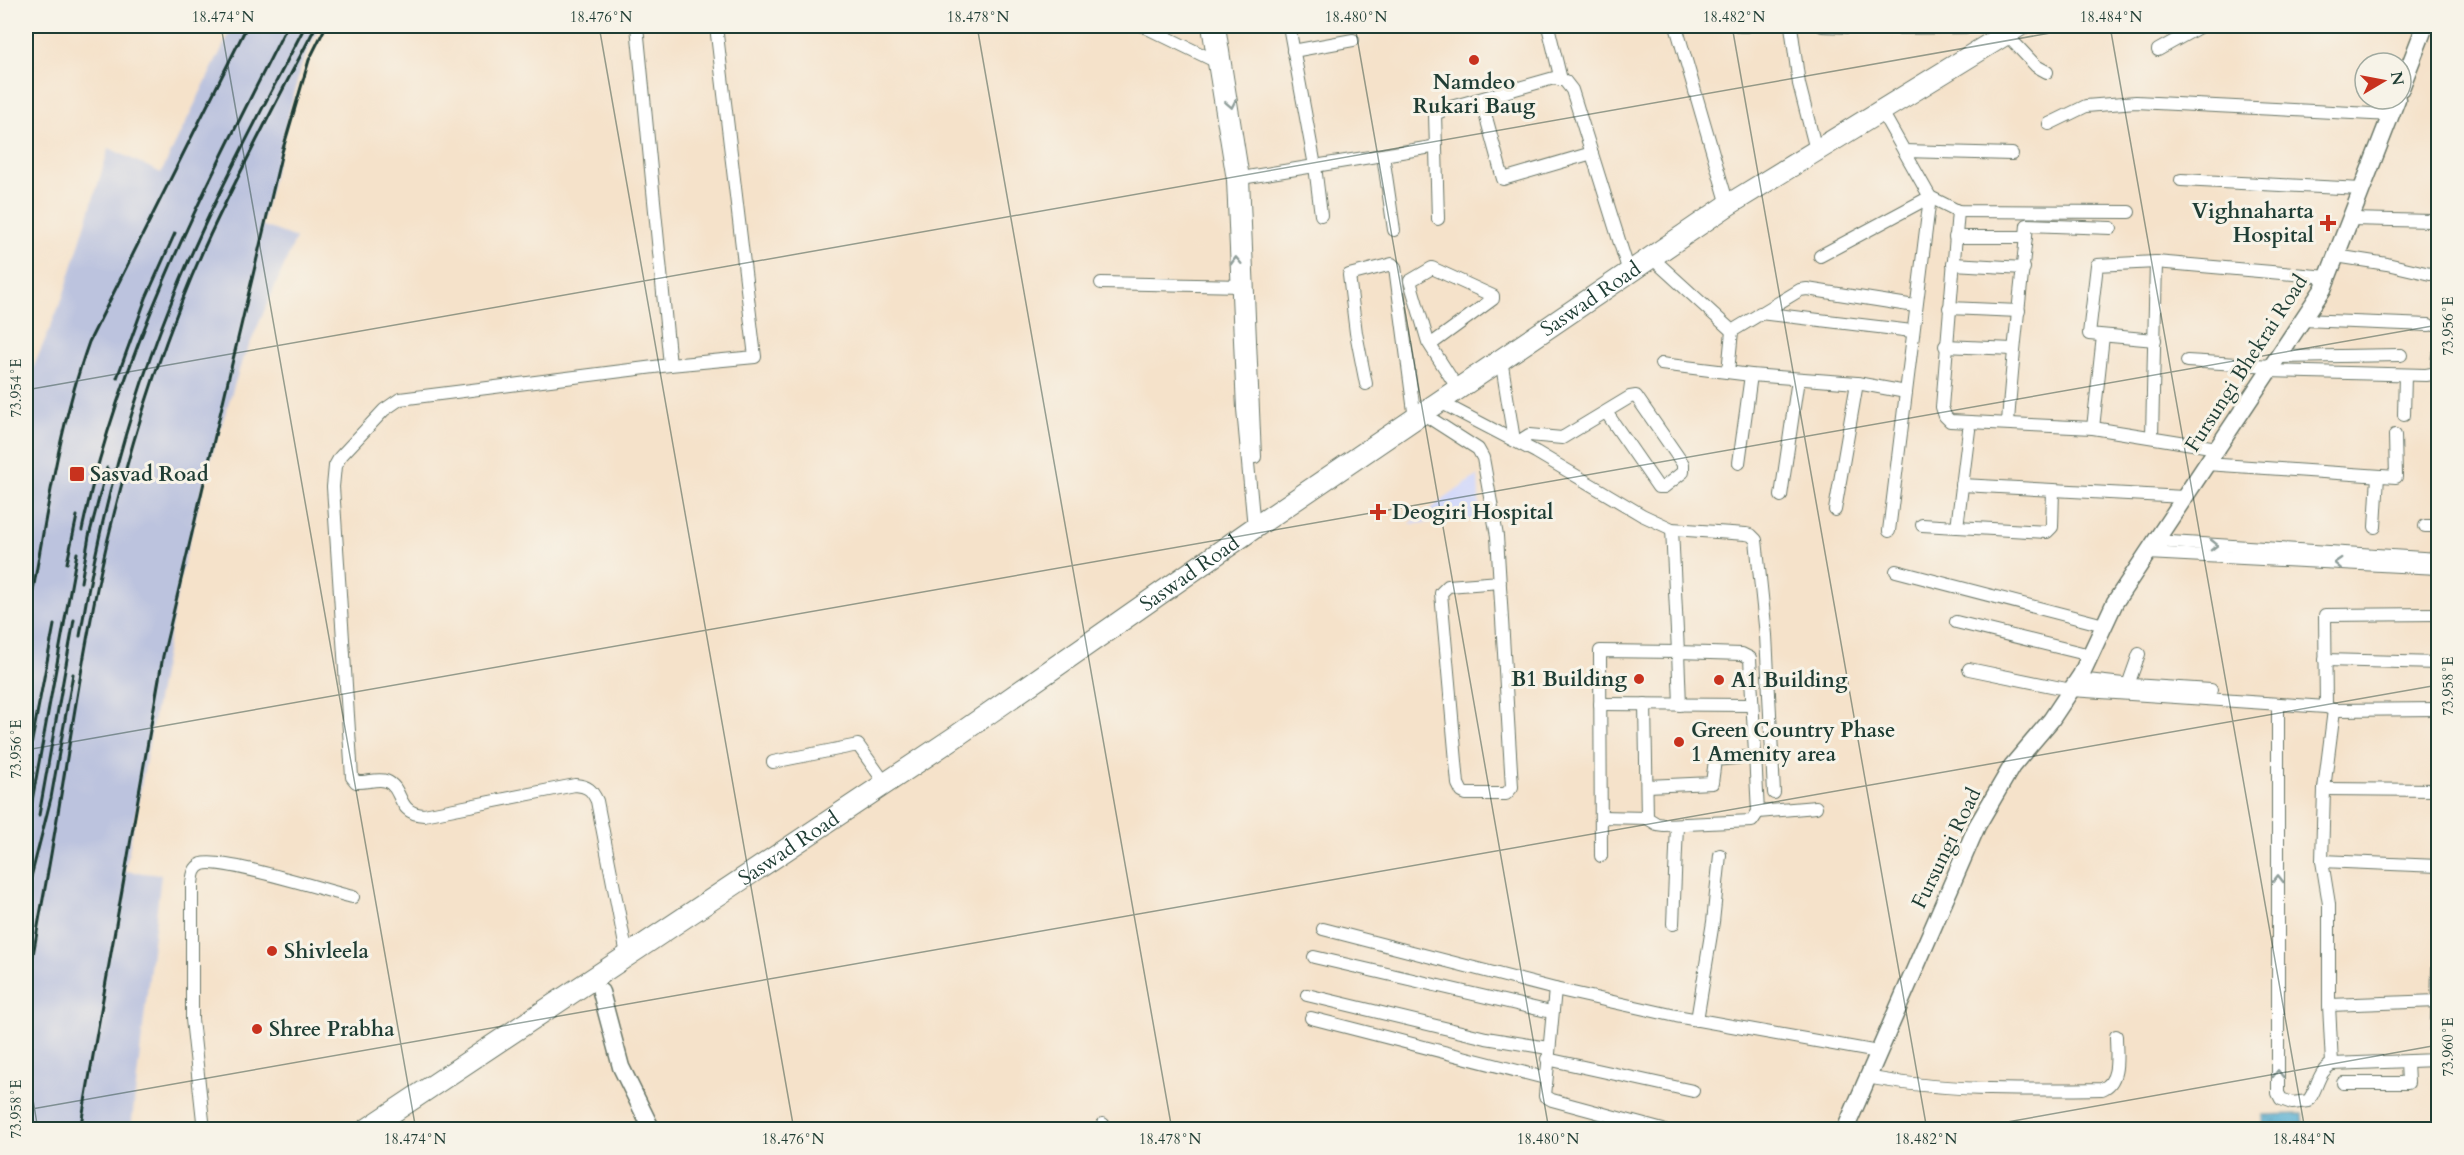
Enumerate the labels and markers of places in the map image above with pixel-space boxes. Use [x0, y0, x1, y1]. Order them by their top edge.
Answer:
marker: Namdeo Rukari Baug [1467, 53, 1481, 67]
place label: Namdeo Rukari Baug [1413, 68, 1536, 121]
place label: Vighnaharta Hospital [2192, 197, 2315, 250]
marker: Vighnaharta Hospital [2319, 214, 2337, 232]
place label: Sasvad Road [90, 460, 209, 489]
marker: Sasvad Road [68, 465, 86, 483]
place label: Deogiri Hospital [1392, 498, 1553, 527]
marker: Deogiri Hospital [1369, 503, 1387, 521]
place label: B1 Building [1511, 665, 1627, 694]
place label: A1 Building [1731, 666, 1848, 695]
marker: B1 Building [1632, 672, 1646, 686]
marker: A1 Building [1712, 673, 1726, 687]
place label: Green Country Phase 1 Amenity area [1691, 716, 1895, 769]
marker: Green Country Phase 1 Amenity area [1672, 735, 1686, 749]
place label: Shivleela [284, 937, 370, 966]
marker: Shivleela [265, 944, 279, 958]
place label: Shree Prabha [269, 1015, 395, 1044]
marker: Shree Prabha [250, 1022, 264, 1036]

